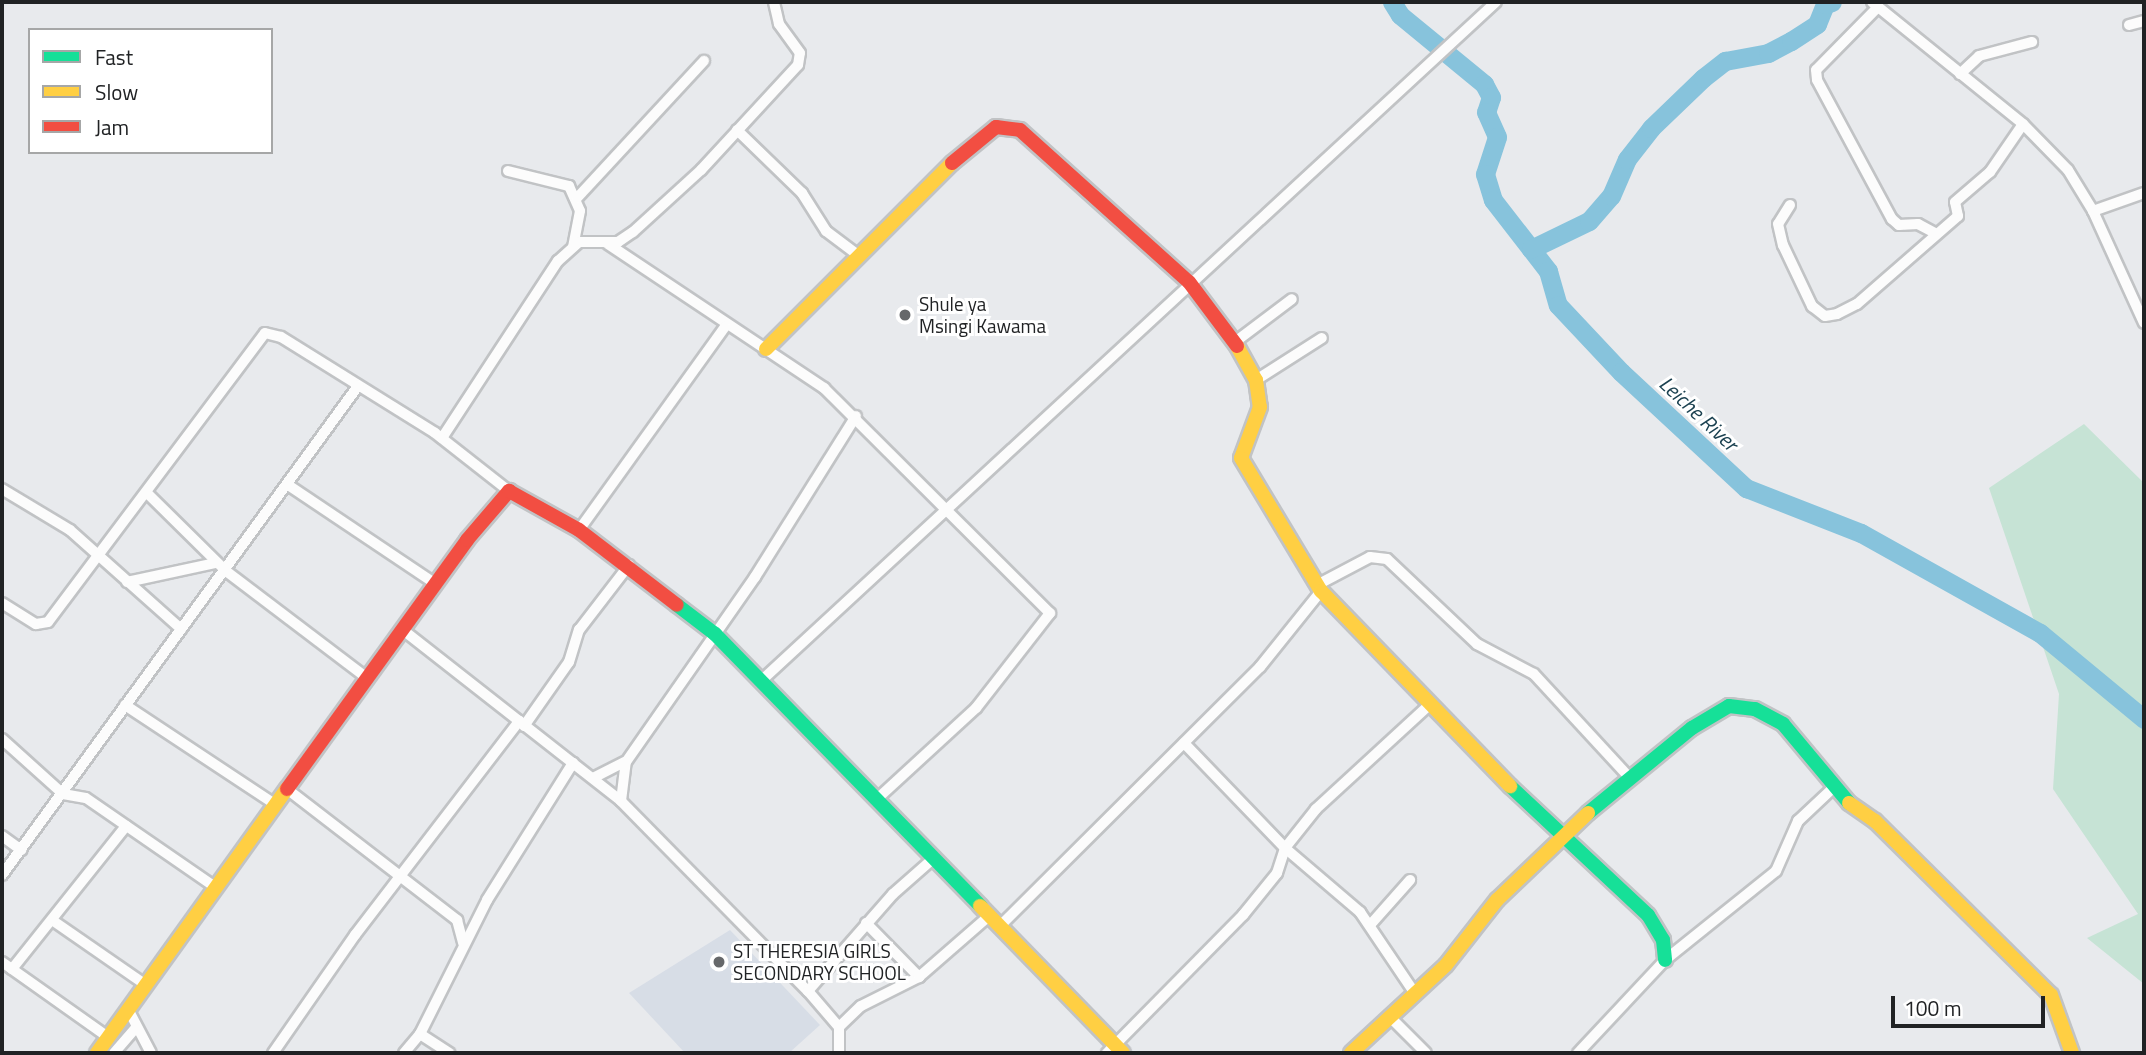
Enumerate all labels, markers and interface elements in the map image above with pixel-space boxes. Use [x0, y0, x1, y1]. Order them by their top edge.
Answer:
legend [28, 28, 273, 154]
text: Fast [95, 41, 133, 73]
text: Slow [95, 76, 138, 108]
text: Jam [95, 111, 129, 143]
place label: Shule ya Msingi Kawama [919, 293, 1046, 337]
marker: Shule ya Msingi Kawama [897, 307, 913, 323]
water label: Leiche River [1655, 370, 1743, 456]
place label: ST THERESIA GIRLS SECONDARY SCHOOL [733, 940, 906, 984]
marker: ST THERESIA GIRLS SECONDARY SCHOOL [711, 954, 727, 970]
scale bar [1894, 982, 2048, 1026]
text: 100 m [1904, 992, 1961, 1024]

